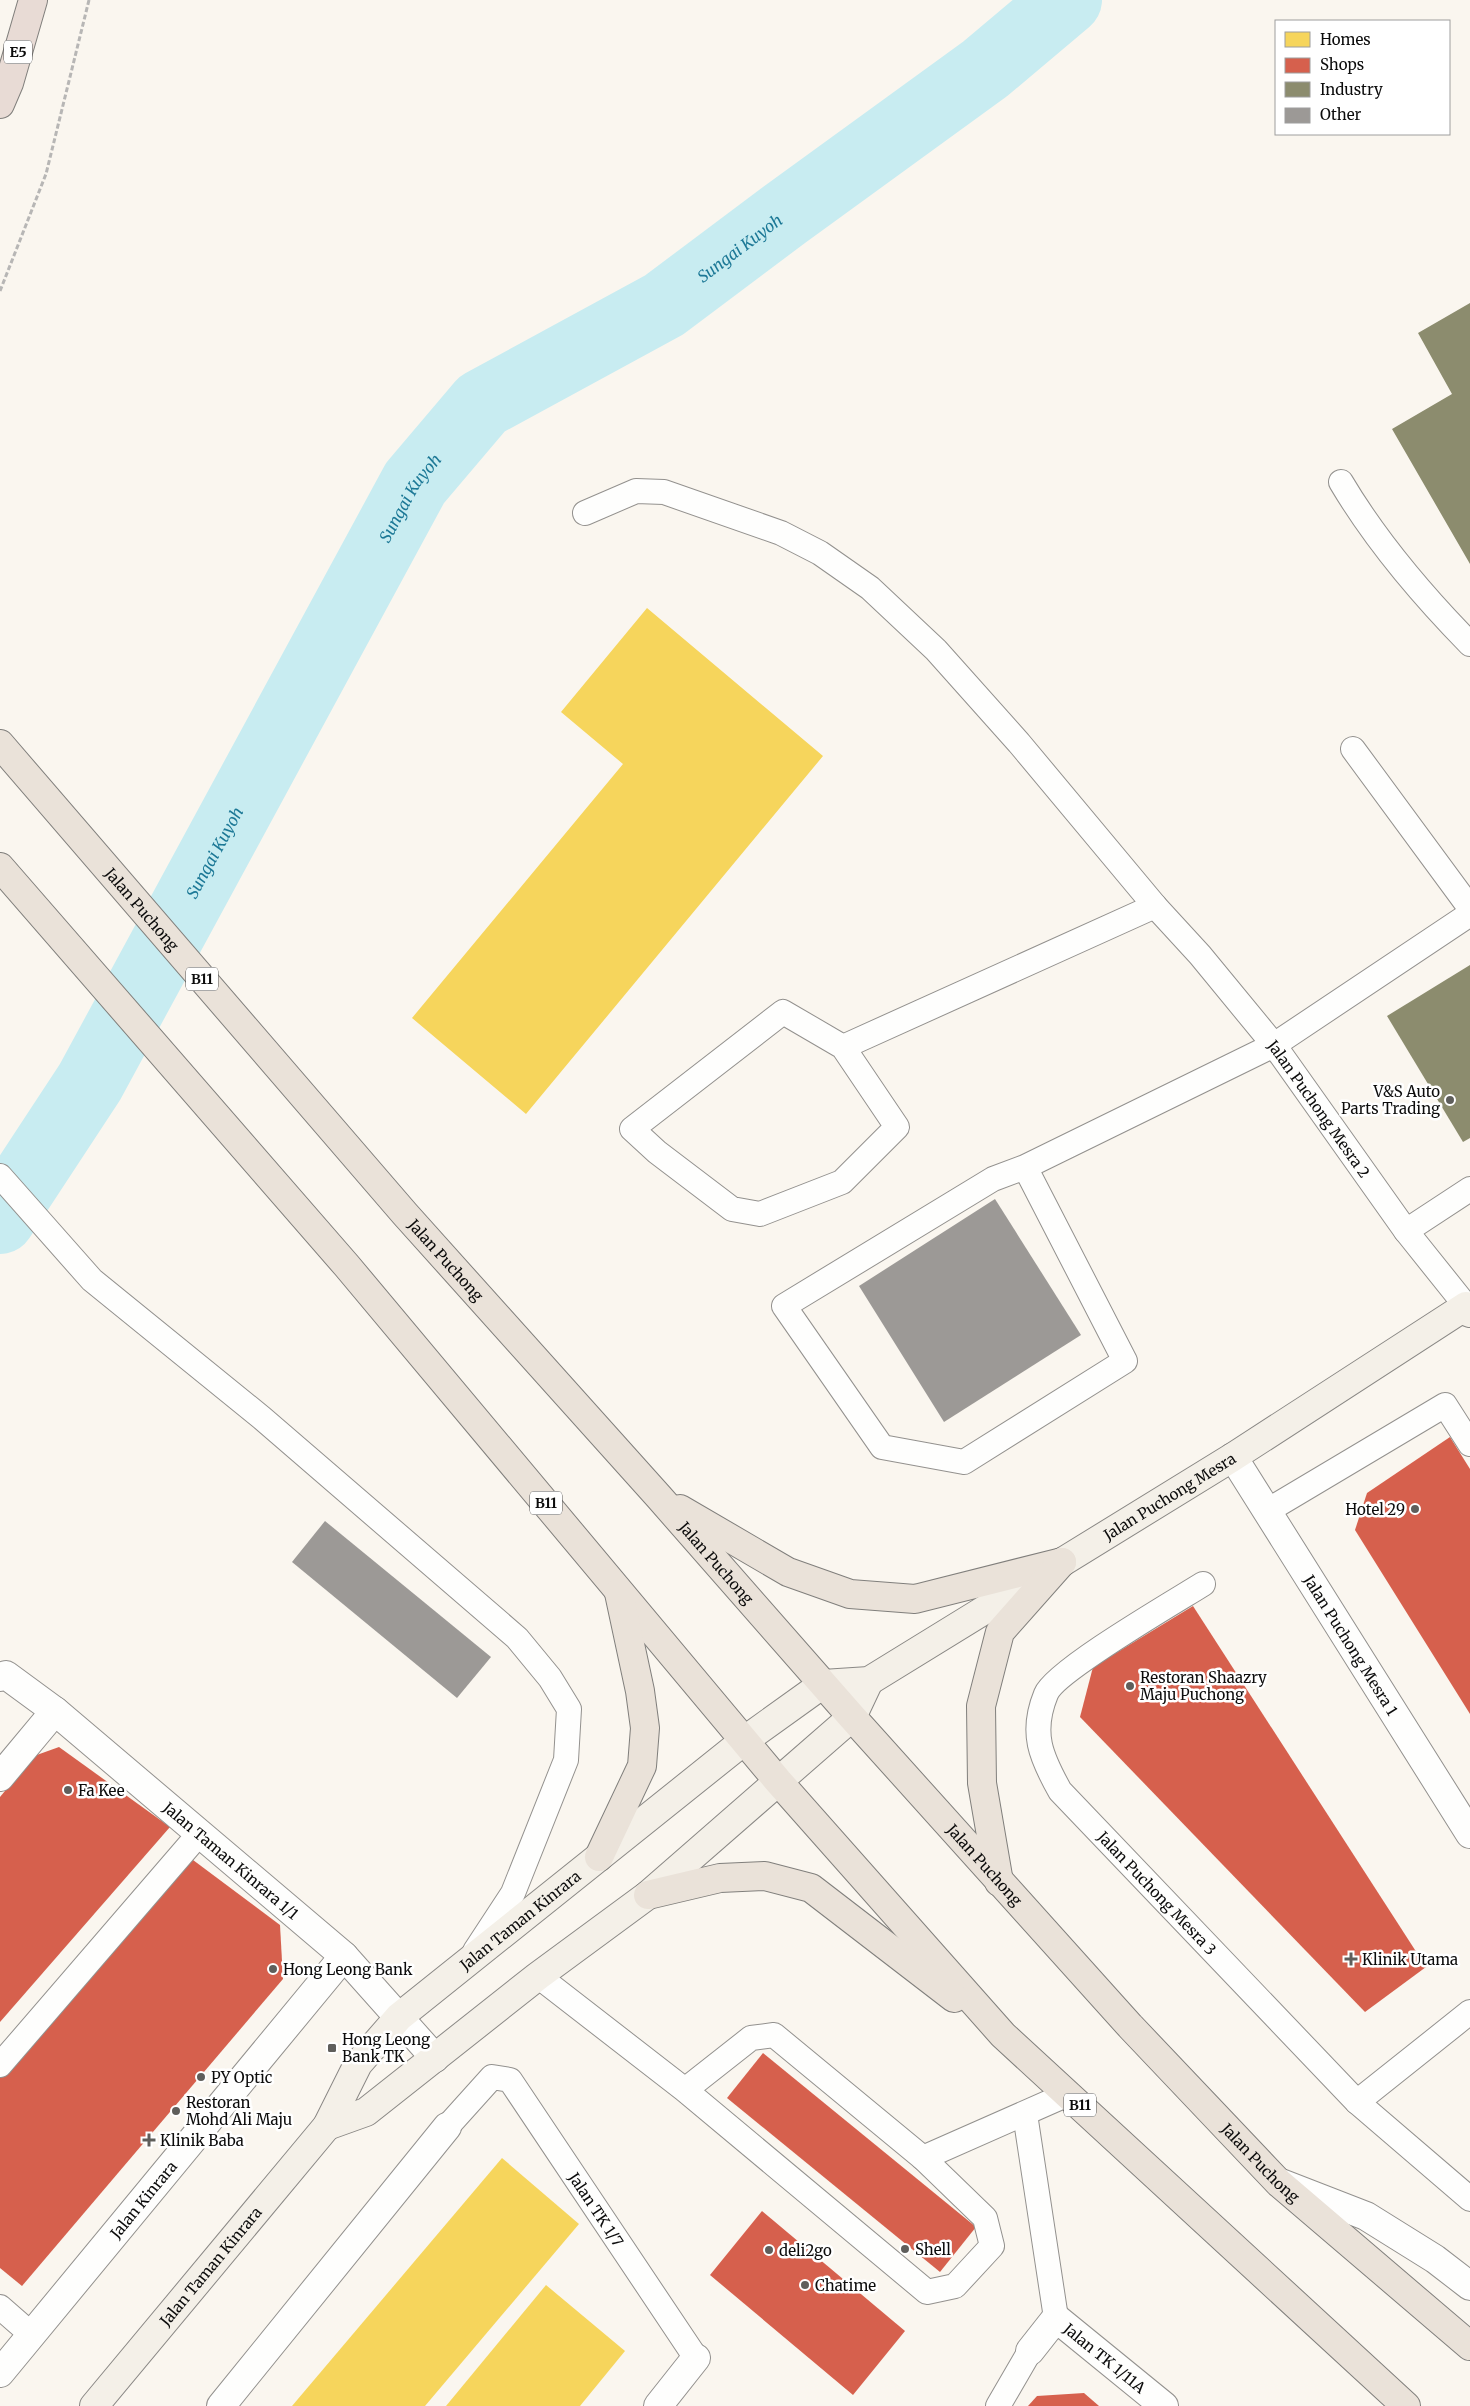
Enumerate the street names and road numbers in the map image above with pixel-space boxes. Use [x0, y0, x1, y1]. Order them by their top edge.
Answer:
road number: E5 [4, 41, 32, 64]
street label: Jalan Puchong [101, 863, 183, 955]
road number: B11 [186, 968, 218, 991]
street label: Jalan Puchong Mesra 2 [1264, 1035, 1374, 1181]
street label: Jalan Puchong [404, 1214, 488, 1305]
street label: Jalan Puchong Mesra [1099, 1448, 1239, 1544]
road number: B11 [530, 1492, 562, 1515]
street label: Jalan Puchong [675, 1517, 758, 1608]
street label: Jalan Puchong Mesra 1 [1299, 1571, 1402, 1719]
street label: Jalan Taman Kinrara 1/1 [159, 1797, 303, 1923]
street label: Jalan Puchong [943, 1819, 1027, 1909]
street label: Jalan Puchong Mesra 3 [1093, 1826, 1221, 1959]
street label: Jalan Taman Kinrara [455, 1866, 584, 1975]
road number: B11 [1064, 2094, 1096, 2116]
street label: Jalan Puchong [1217, 2118, 1304, 2206]
street label: Jalan Kinrara [105, 2157, 181, 2243]
street label: Jalan TK 1/7 [564, 2168, 628, 2250]
street label: Jalan Taman Kinrara [155, 2203, 265, 2330]
street label: Jalan TK 1/11A [1059, 2318, 1150, 2397]

